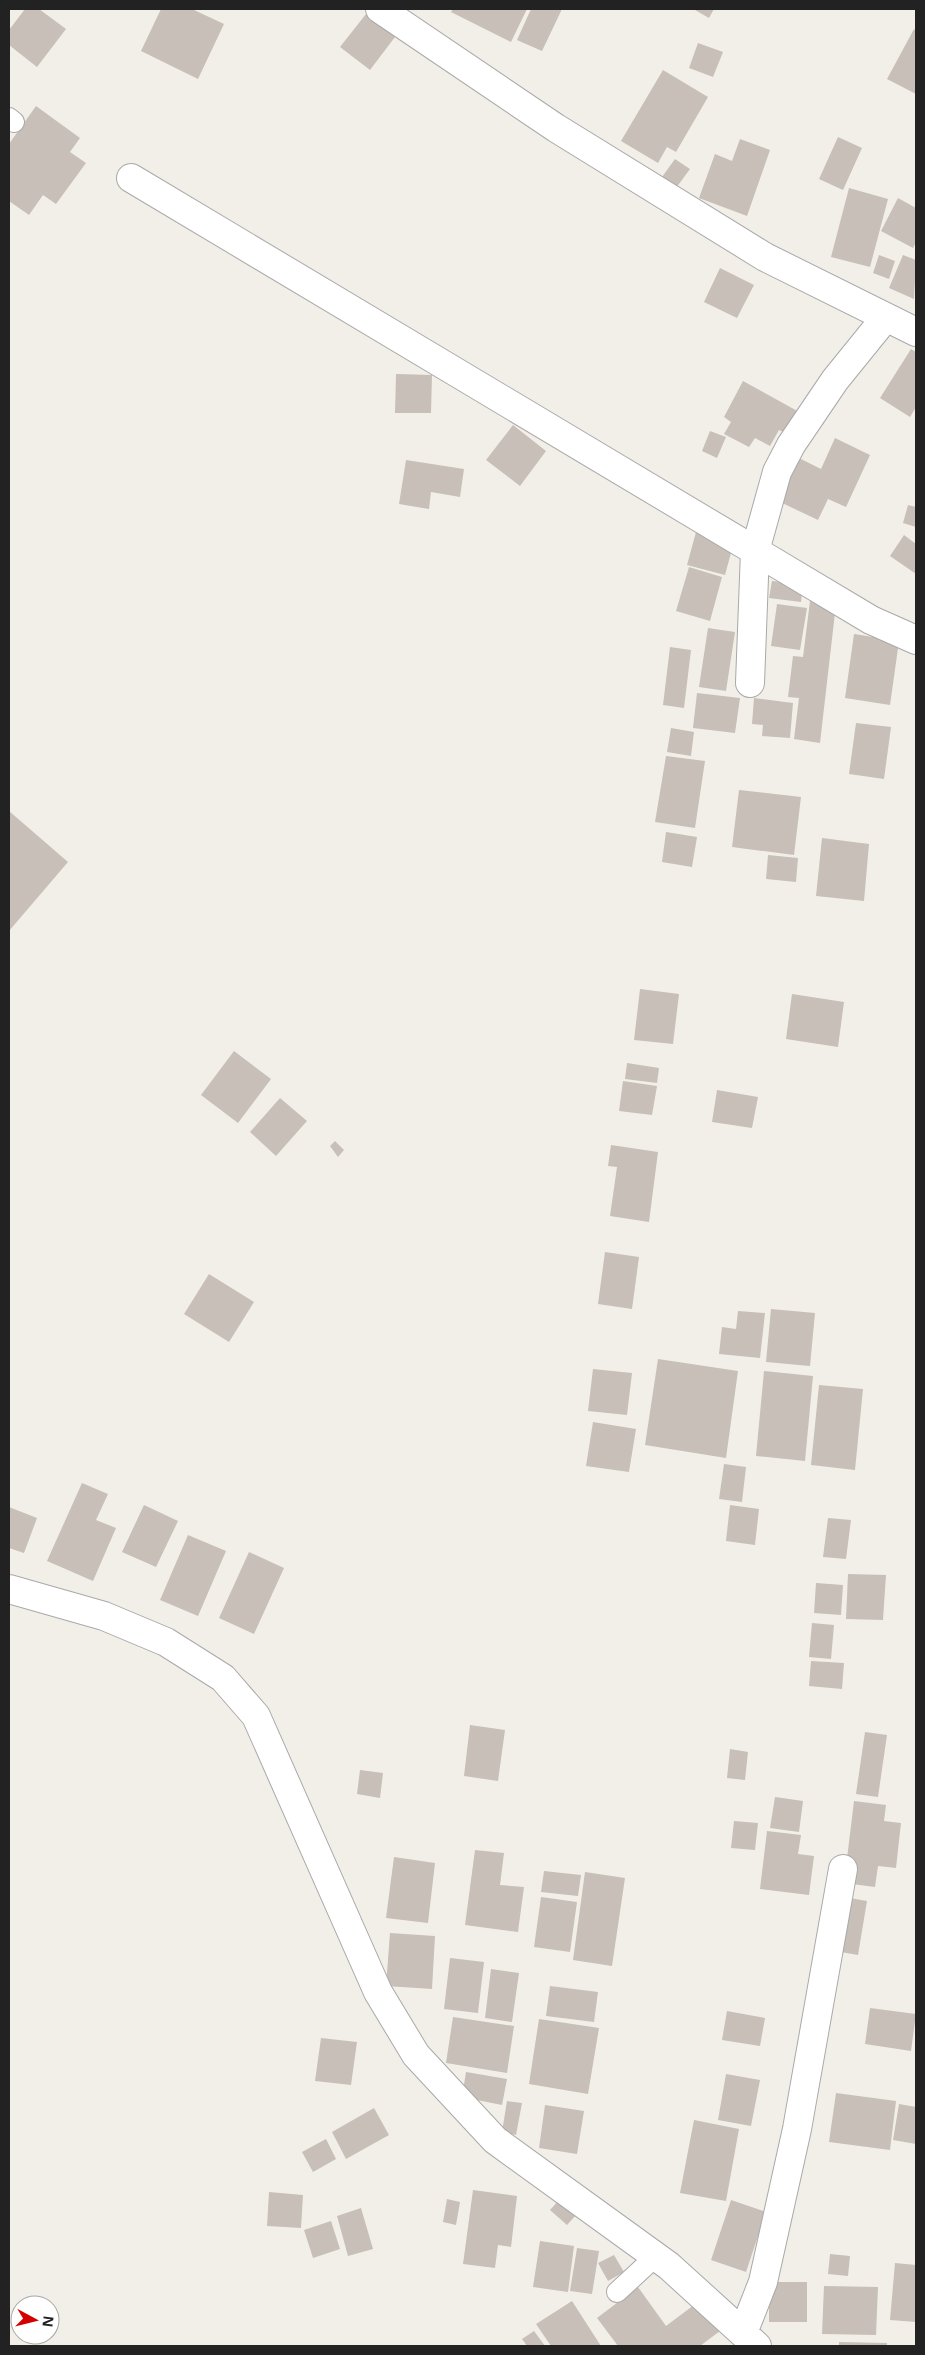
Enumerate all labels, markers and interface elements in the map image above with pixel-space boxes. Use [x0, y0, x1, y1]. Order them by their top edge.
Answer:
north arrow [10, 2295, 60, 2345]
text: N [38, 2315, 59, 2328]

